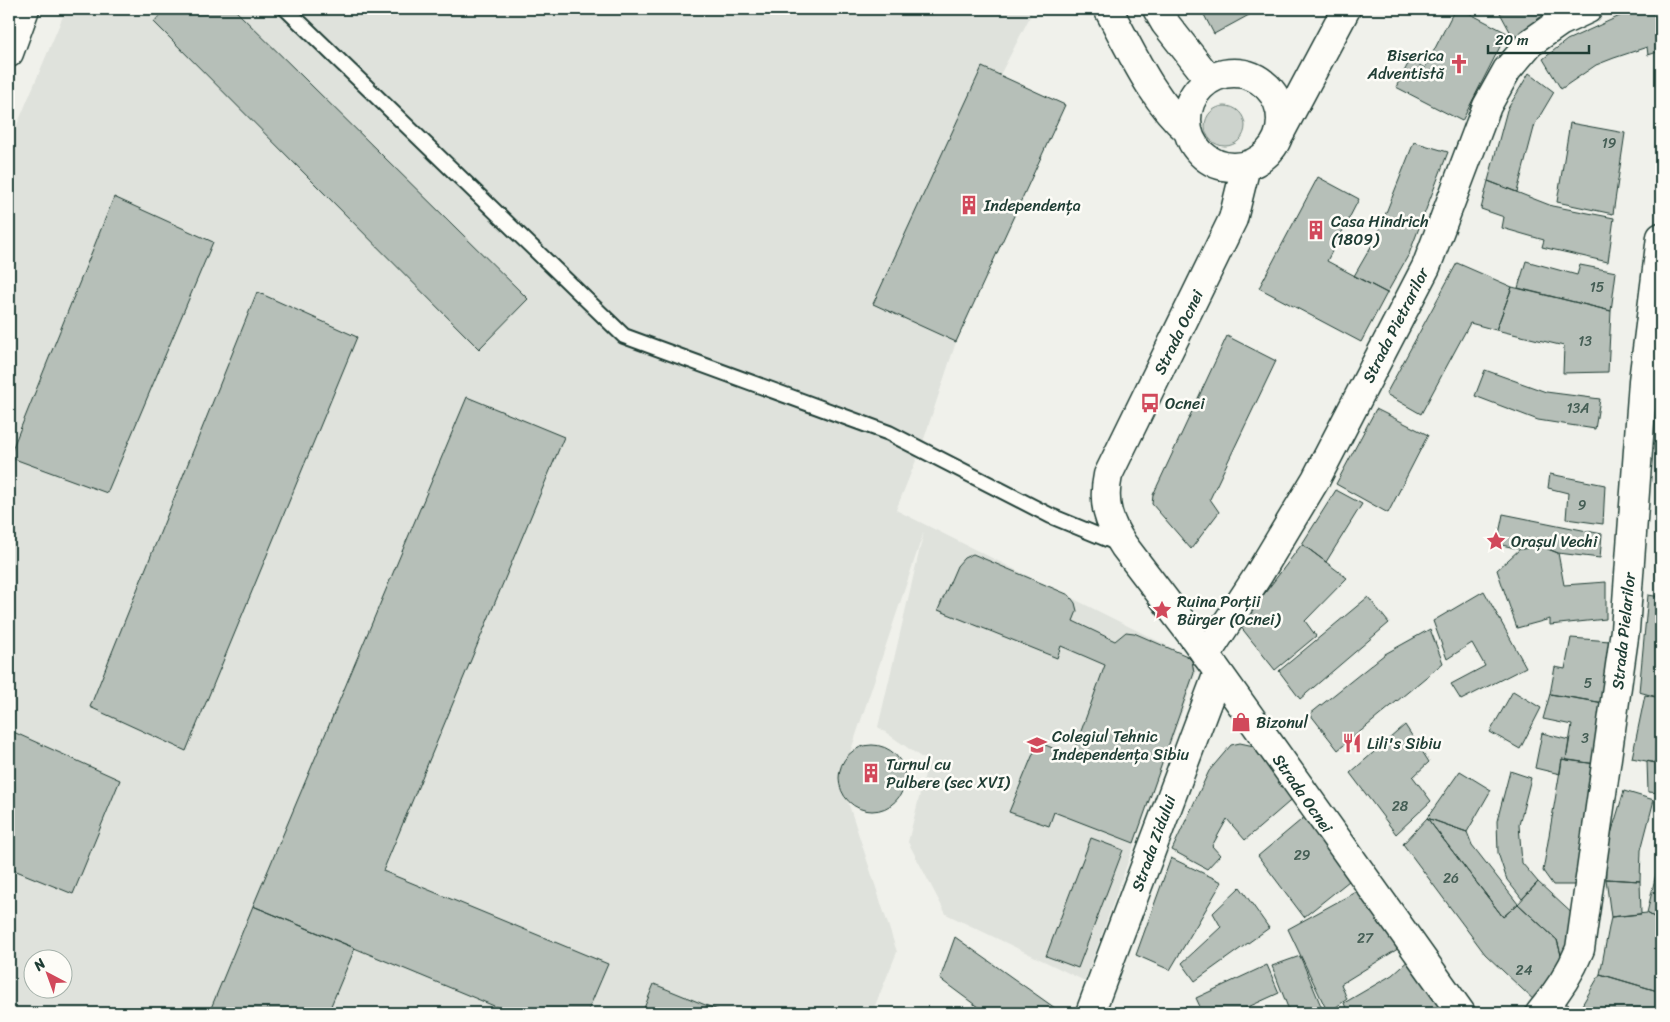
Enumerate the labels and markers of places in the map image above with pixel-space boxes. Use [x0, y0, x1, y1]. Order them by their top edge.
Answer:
place label: Biserica Adventistă [1366, 41, 1445, 88]
church icon: Biserica Adventistă [1448, 53, 1470, 75]
place label: Independența [983, 191, 1081, 220]
building icon: Independența [958, 194, 980, 216]
place label: Casa Hindrich (1809) [1331, 207, 1429, 254]
building icon: Casa Hindrich (1809) [1305, 219, 1327, 241]
place label: Ocnei [1165, 389, 1205, 418]
bus stop icon: Ocnei [1139, 392, 1161, 414]
place label: Orașul Vechi [1511, 527, 1598, 556]
place icon: Orașul Vechi [1485, 530, 1507, 552]
place label: Ruina Porții Bürger (Ocnei) [1177, 587, 1282, 634]
place icon: Ruina Porții Bürger (Ocnei) [1151, 599, 1173, 621]
place label: Bizonul [1256, 708, 1308, 737]
shop icon: Bizonul [1230, 711, 1252, 733]
place label: Colegiul Tehnic Independența Sibiu [1051, 722, 1190, 769]
place label: Lili's Sibiu [1367, 729, 1442, 758]
restaurant icon: Lili's Sibiu [1341, 732, 1363, 754]
school or university icon: Colegiul Tehnic Independența Sibiu [1026, 734, 1048, 756]
place label: Turnul cu Pulbere (sec XVI) [886, 750, 1011, 797]
building icon: Turnul cu Pulbere (sec XVI) [860, 762, 882, 784]

